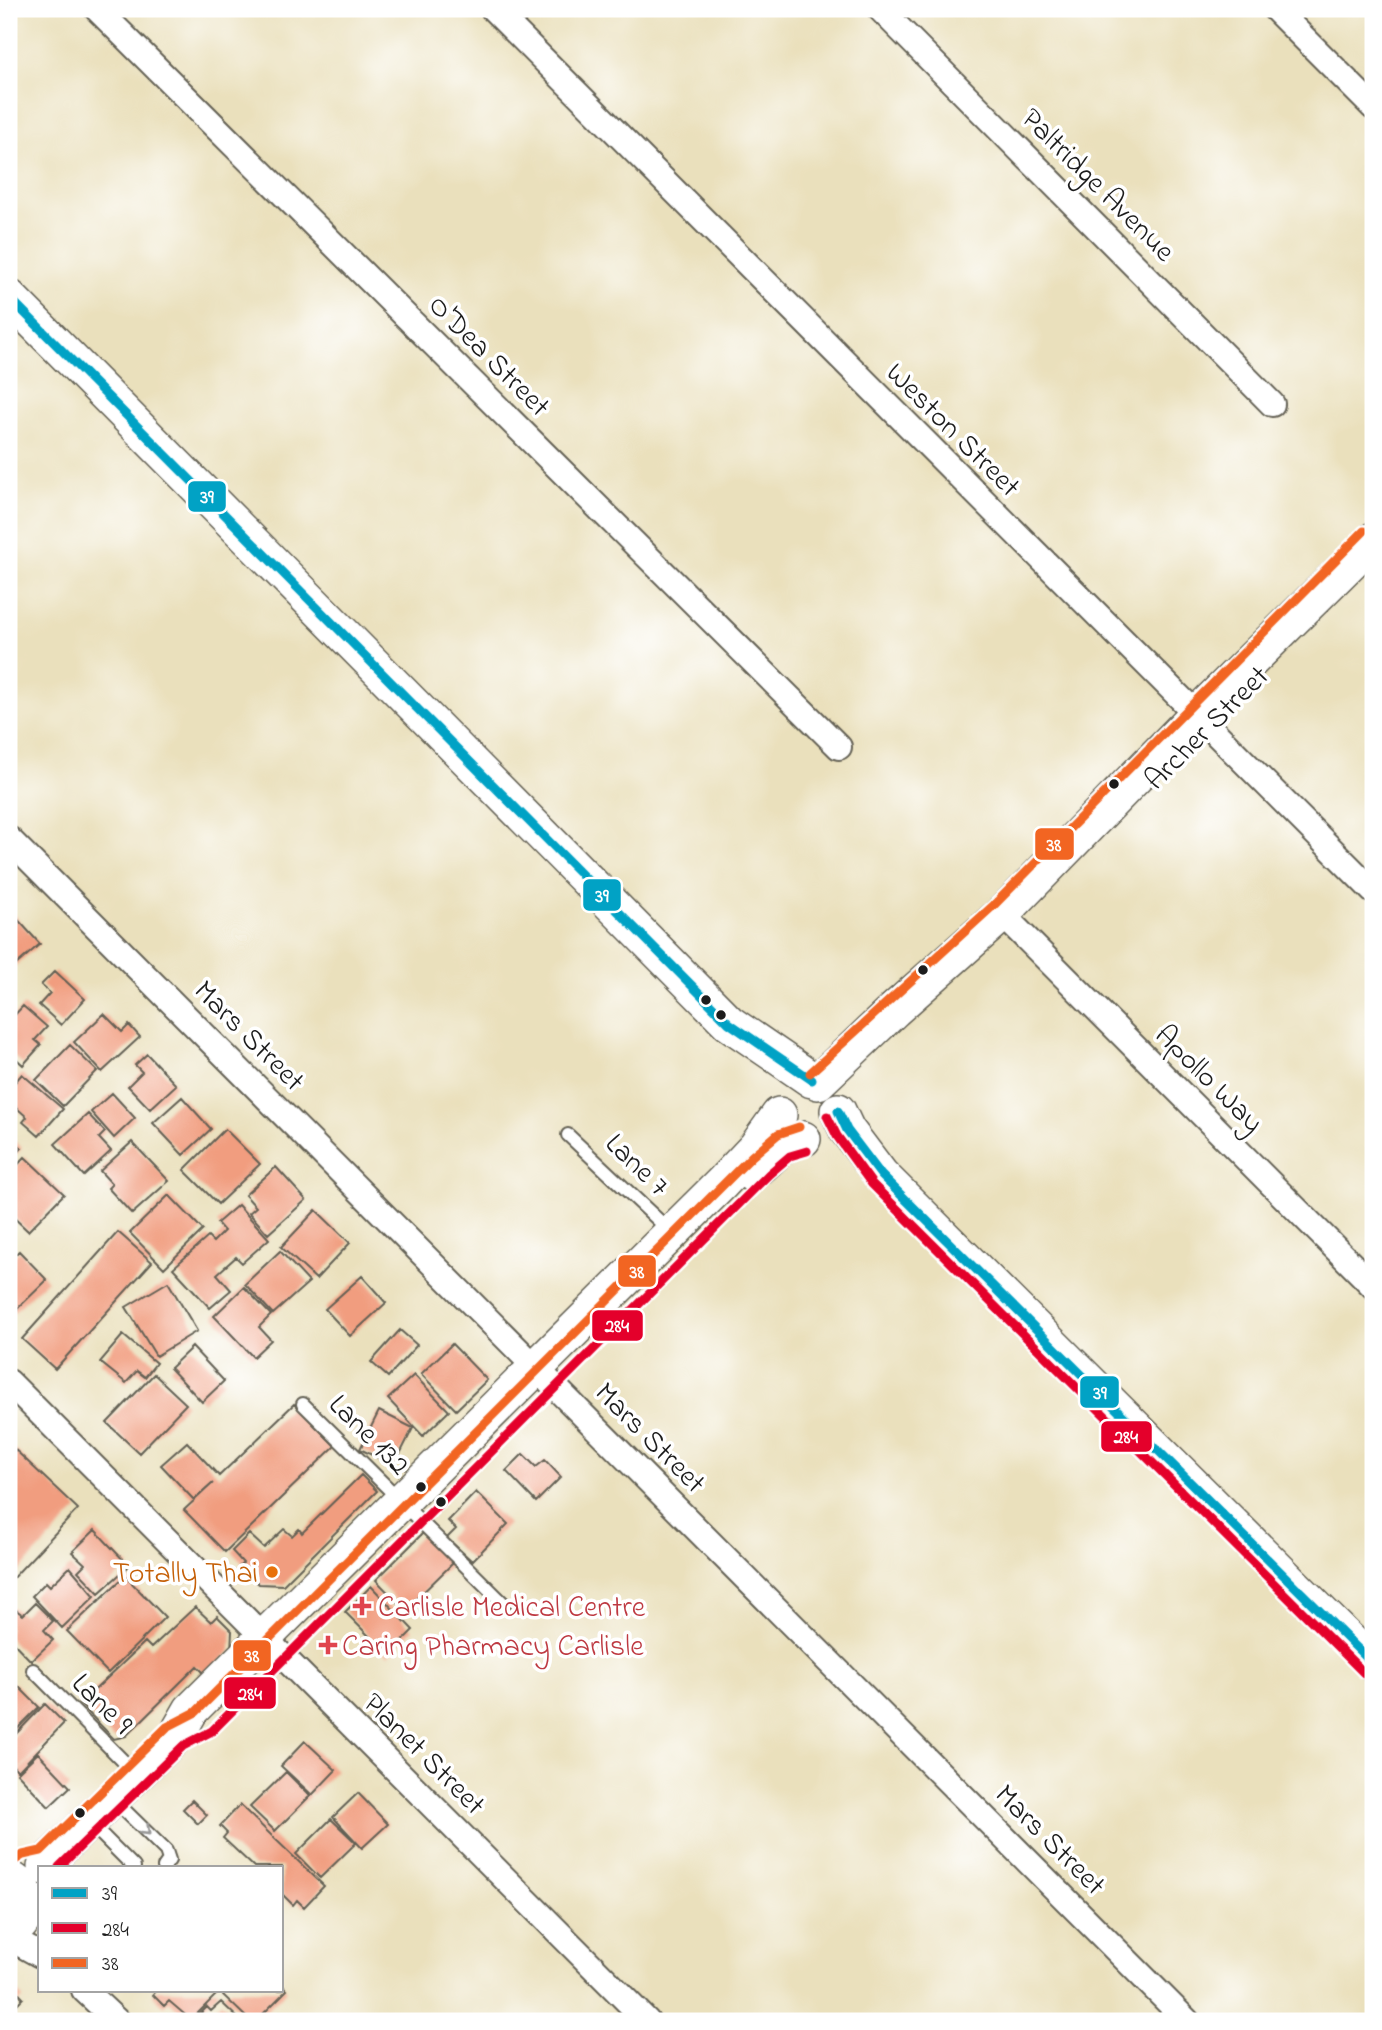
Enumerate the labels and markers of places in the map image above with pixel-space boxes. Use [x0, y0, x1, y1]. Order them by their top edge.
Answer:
unlabelled marker [1107, 777, 1121, 791]
unlabelled marker [916, 963, 930, 977]
unlabelled marker [699, 993, 713, 1007]
unlabelled marker [714, 1008, 728, 1022]
unlabelled marker [414, 1480, 428, 1494]
unlabelled marker [434, 1495, 448, 1509]
place label: Totally Thai [113, 1553, 258, 1597]
marker: Totally Thai [264, 1564, 280, 1580]
place label: Carlisle Medical Centre [378, 1587, 646, 1631]
marker: Carlisle Medical Centre [352, 1596, 372, 1616]
place label: Caring Pharmacy Carlisle [342, 1626, 644, 1670]
marker: Caring Pharmacy Carlisle [320, 1637, 336, 1653]
unlabelled marker [73, 1806, 87, 1820]

